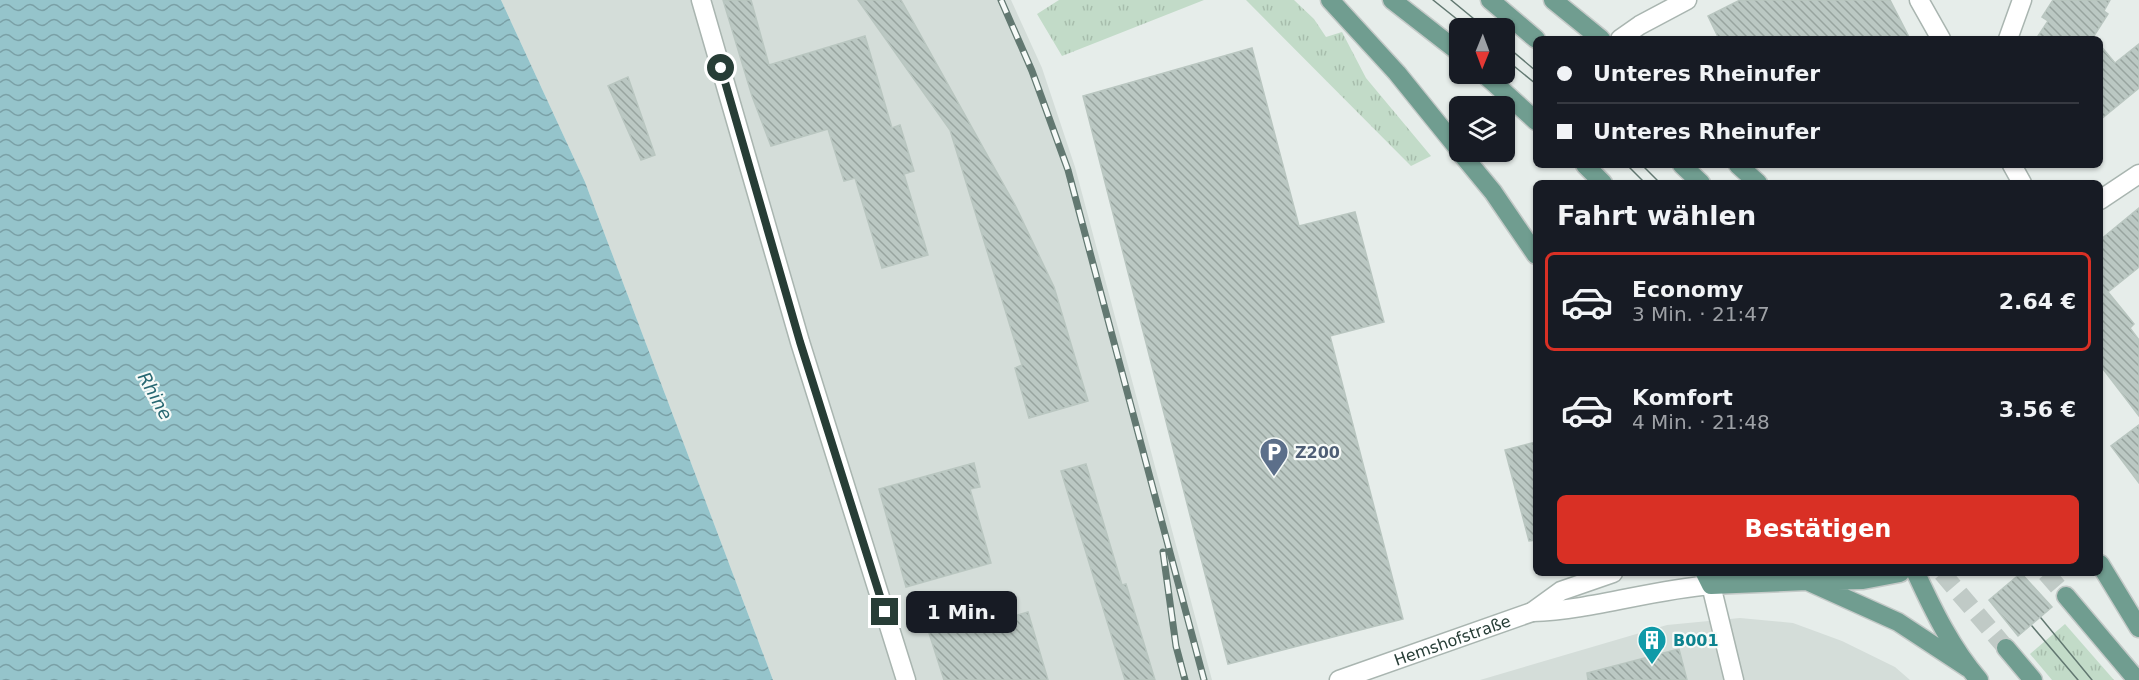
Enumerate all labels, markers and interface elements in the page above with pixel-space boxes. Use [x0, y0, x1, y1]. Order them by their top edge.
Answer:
north arrow [1449, 18, 1515, 84]
map controls [1449, 18, 1515, 162]
route start [707, 54, 734, 81]
text: Unteres Rheinufer [1593, 61, 1820, 86]
button: layers [1449, 96, 1515, 162]
text: Unteres Rheinufer [1593, 119, 1820, 144]
text: Fahrt wählen [1557, 200, 1756, 231]
icon: car [1560, 275, 1614, 329]
text: Economy [1632, 277, 1743, 302]
text: 2.64 € [1999, 289, 2076, 314]
text: 3 Min. · 21:47 [1632, 302, 1770, 326]
water label: Rhine [134, 368, 177, 423]
icon: car [1560, 383, 1614, 437]
text: Komfort [1632, 385, 1733, 410]
text: 3.56 € [1999, 397, 2076, 422]
text: 4 Min. · 21:48 [1632, 410, 1770, 434]
parking icon: Z200 [1258, 436, 1290, 478]
place label: Z200 [1295, 443, 1340, 462]
button: Bestätigen [1557, 495, 2079, 564]
callout: 1 Min. [906, 591, 1017, 633]
route end [871, 598, 898, 625]
text: 1 Min. [927, 600, 996, 624]
street label: Hemshofstraße [1392, 611, 1513, 670]
building icon: B001 [1636, 624, 1668, 666]
place label: B001 [1673, 631, 1719, 650]

